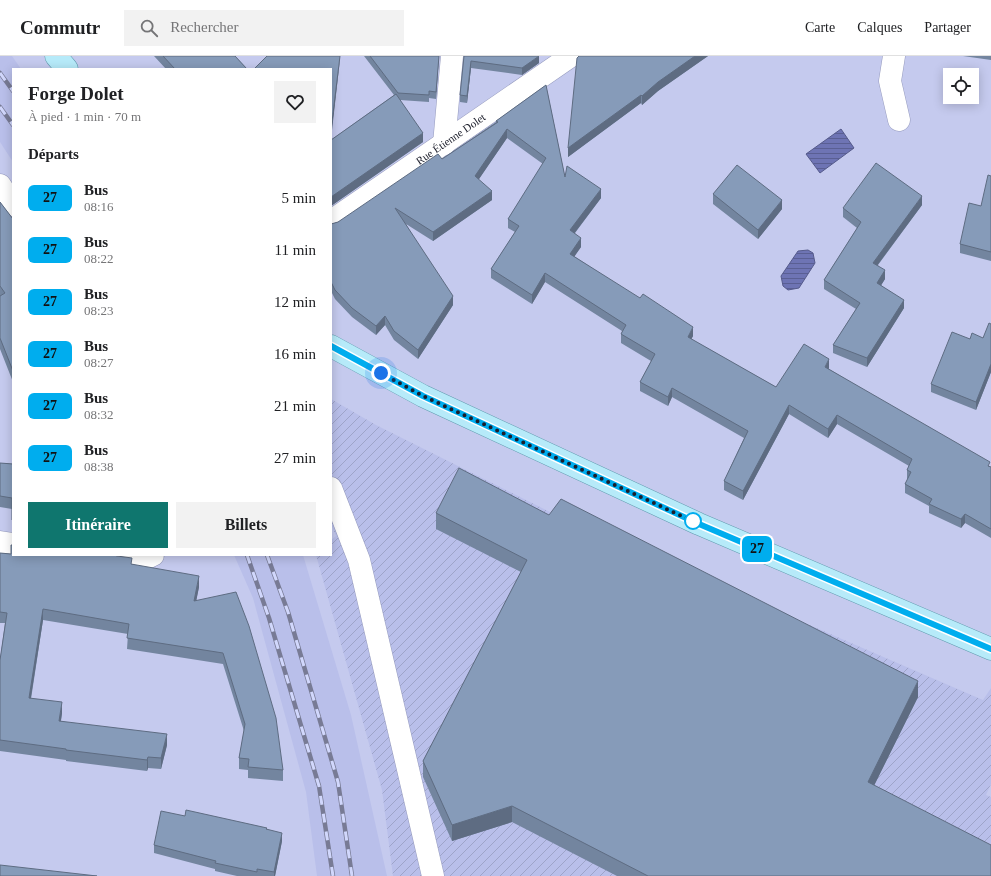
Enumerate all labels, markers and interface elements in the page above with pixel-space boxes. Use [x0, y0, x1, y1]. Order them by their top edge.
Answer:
search box [124, 10, 404, 46]
text: Commutr [20, 17, 100, 38]
icon: search [138, 17, 160, 39]
text: Rechercher [170, 19, 239, 35]
text: Carte [805, 20, 835, 35]
text: Calques [857, 20, 902, 35]
text: Partager [924, 20, 971, 35]
map controls [943, 68, 979, 104]
button: locate [943, 68, 979, 104]
button: heart [274, 81, 316, 123]
text: Forge Dolet [28, 83, 123, 104]
text: À pied · 1 min · 70 m [28, 109, 141, 124]
street label: Rue Étienne Dolet [414, 111, 487, 167]
text: Départs [28, 146, 79, 162]
text: Bus [84, 182, 108, 198]
text: 27 [43, 190, 57, 205]
text: 5 min [281, 190, 316, 206]
text: 08:16 [84, 199, 114, 214]
text: Bus [84, 234, 108, 250]
text: 27 [43, 242, 57, 257]
text: 11 min [274, 242, 316, 258]
text: 08:22 [84, 251, 114, 266]
text: Bus [84, 286, 108, 302]
text: 27 [43, 294, 57, 309]
text: 12 min [274, 294, 316, 310]
text: 08:23 [84, 303, 114, 318]
text: Bus [84, 338, 108, 354]
text: 27 [43, 346, 57, 361]
text: 16 min [274, 346, 316, 362]
text: 08:27 [84, 355, 114, 370]
your location [371, 363, 391, 383]
text: Bus [84, 390, 108, 406]
text: 27 [43, 398, 57, 413]
text: 21 min [274, 398, 316, 414]
text: 08:32 [84, 407, 114, 422]
text: Bus [84, 442, 108, 458]
text: 27 [43, 450, 57, 465]
text: 27 min [274, 450, 316, 466]
text: 08:38 [84, 459, 114, 474]
button: Itinéraire [28, 502, 168, 548]
button: Billets [176, 502, 316, 548]
unlabelled marker [684, 512, 702, 530]
line badge: 27 [739, 536, 775, 562]
text: 27 [750, 541, 764, 556]

